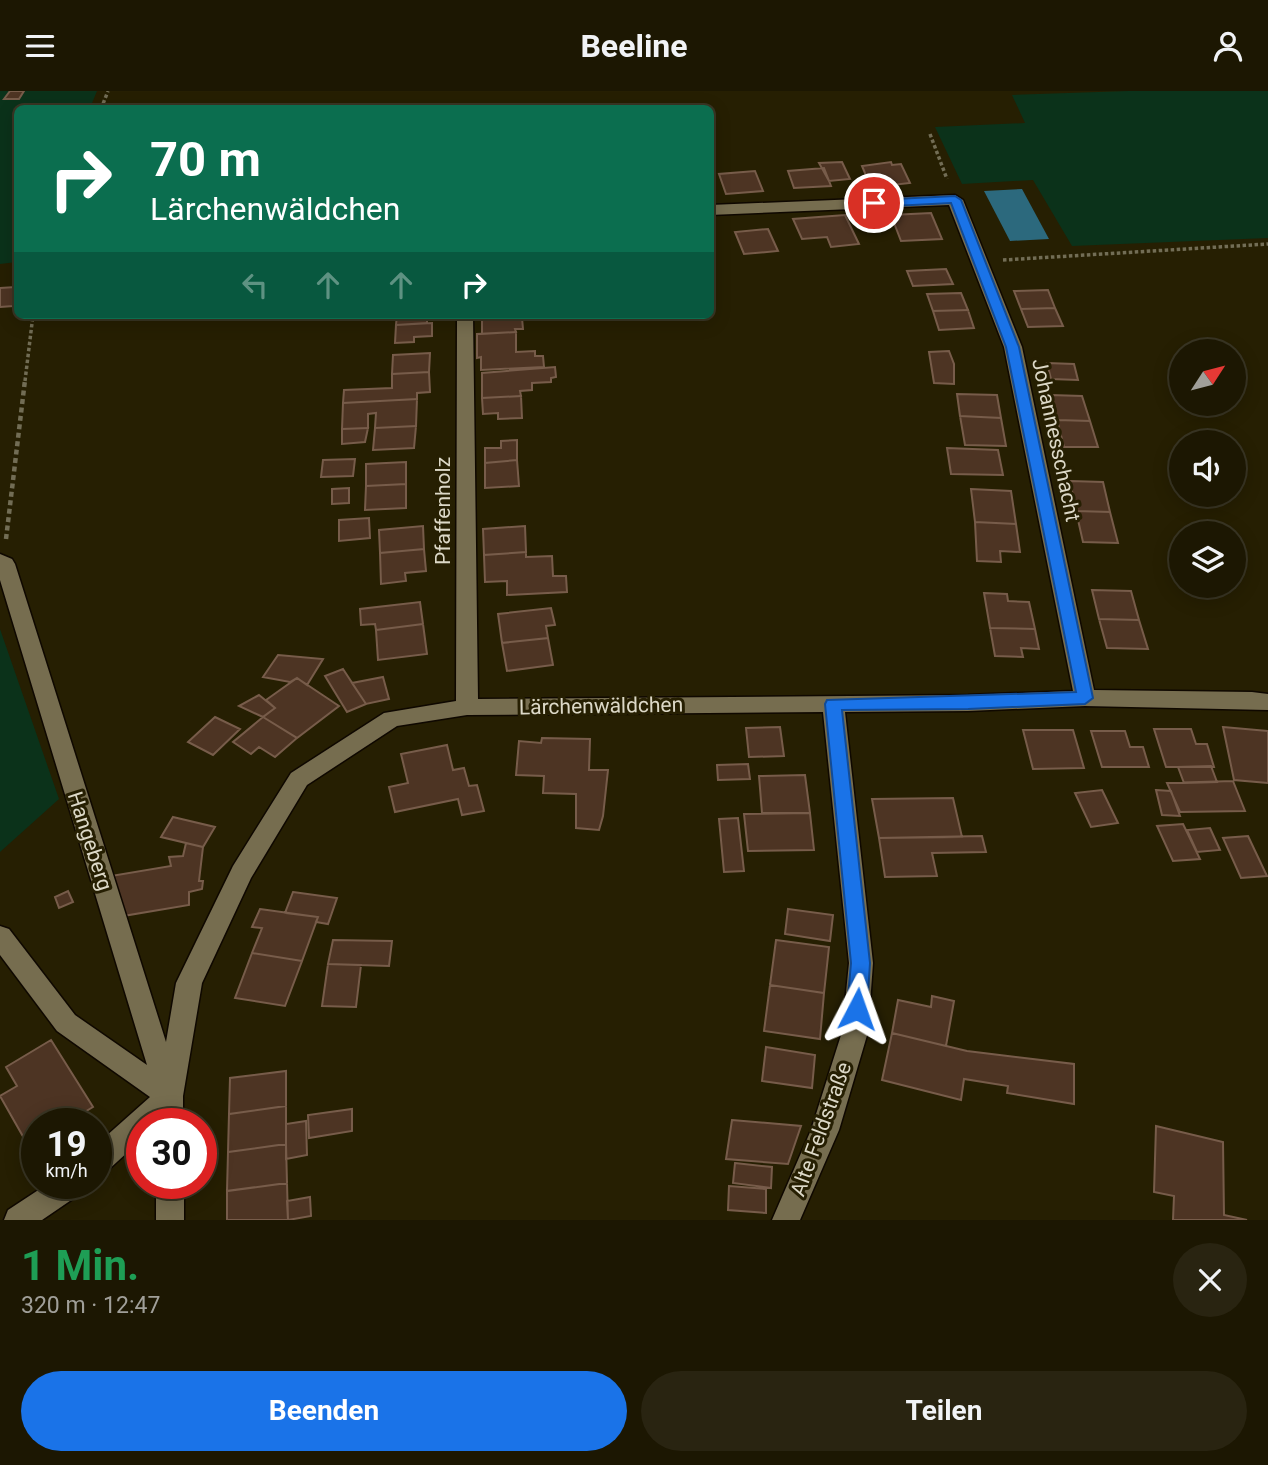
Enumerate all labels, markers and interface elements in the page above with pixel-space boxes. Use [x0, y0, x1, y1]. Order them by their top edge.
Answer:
icon: menu [21, 27, 59, 65]
text: Beeline [580, 27, 688, 65]
icon: person [1209, 27, 1247, 65]
text: 70 m [150, 131, 261, 188]
icon: right [35, 133, 126, 224]
pin [844, 173, 904, 233]
icon: arrive [855, 184, 893, 222]
text: Lärchenwäldchen [150, 190, 401, 228]
icon: left [236, 266, 274, 304]
icon: ahead [309, 266, 347, 304]
icon: ahead [382, 266, 420, 304]
icon: right [455, 266, 493, 304]
north arrow [1169, 339, 1246, 417]
map controls [1169, 339, 1246, 598]
street label: Johannesschacht [1027, 356, 1085, 524]
button: sound [1169, 430, 1246, 507]
street label: Pfaffenholz [431, 457, 455, 565]
button: layers [1169, 521, 1246, 598]
street label: Lärchenwäldchen [519, 693, 683, 719]
street label: Hangeberg [63, 789, 117, 893]
position arrow [820, 972, 894, 1046]
street label: Alte Feldstraße [786, 1059, 856, 1199]
speed limit sign: 30 [126, 1108, 217, 1199]
text: 19 [46, 1124, 87, 1165]
text: km/h [45, 1160, 88, 1181]
text: 1 Min. [21, 1241, 139, 1290]
button: close [1173, 1243, 1247, 1317]
text: 320 m · 12:47 [21, 1292, 160, 1319]
button: Beenden [21, 1371, 627, 1451]
button: Teilen [641, 1371, 1247, 1451]

